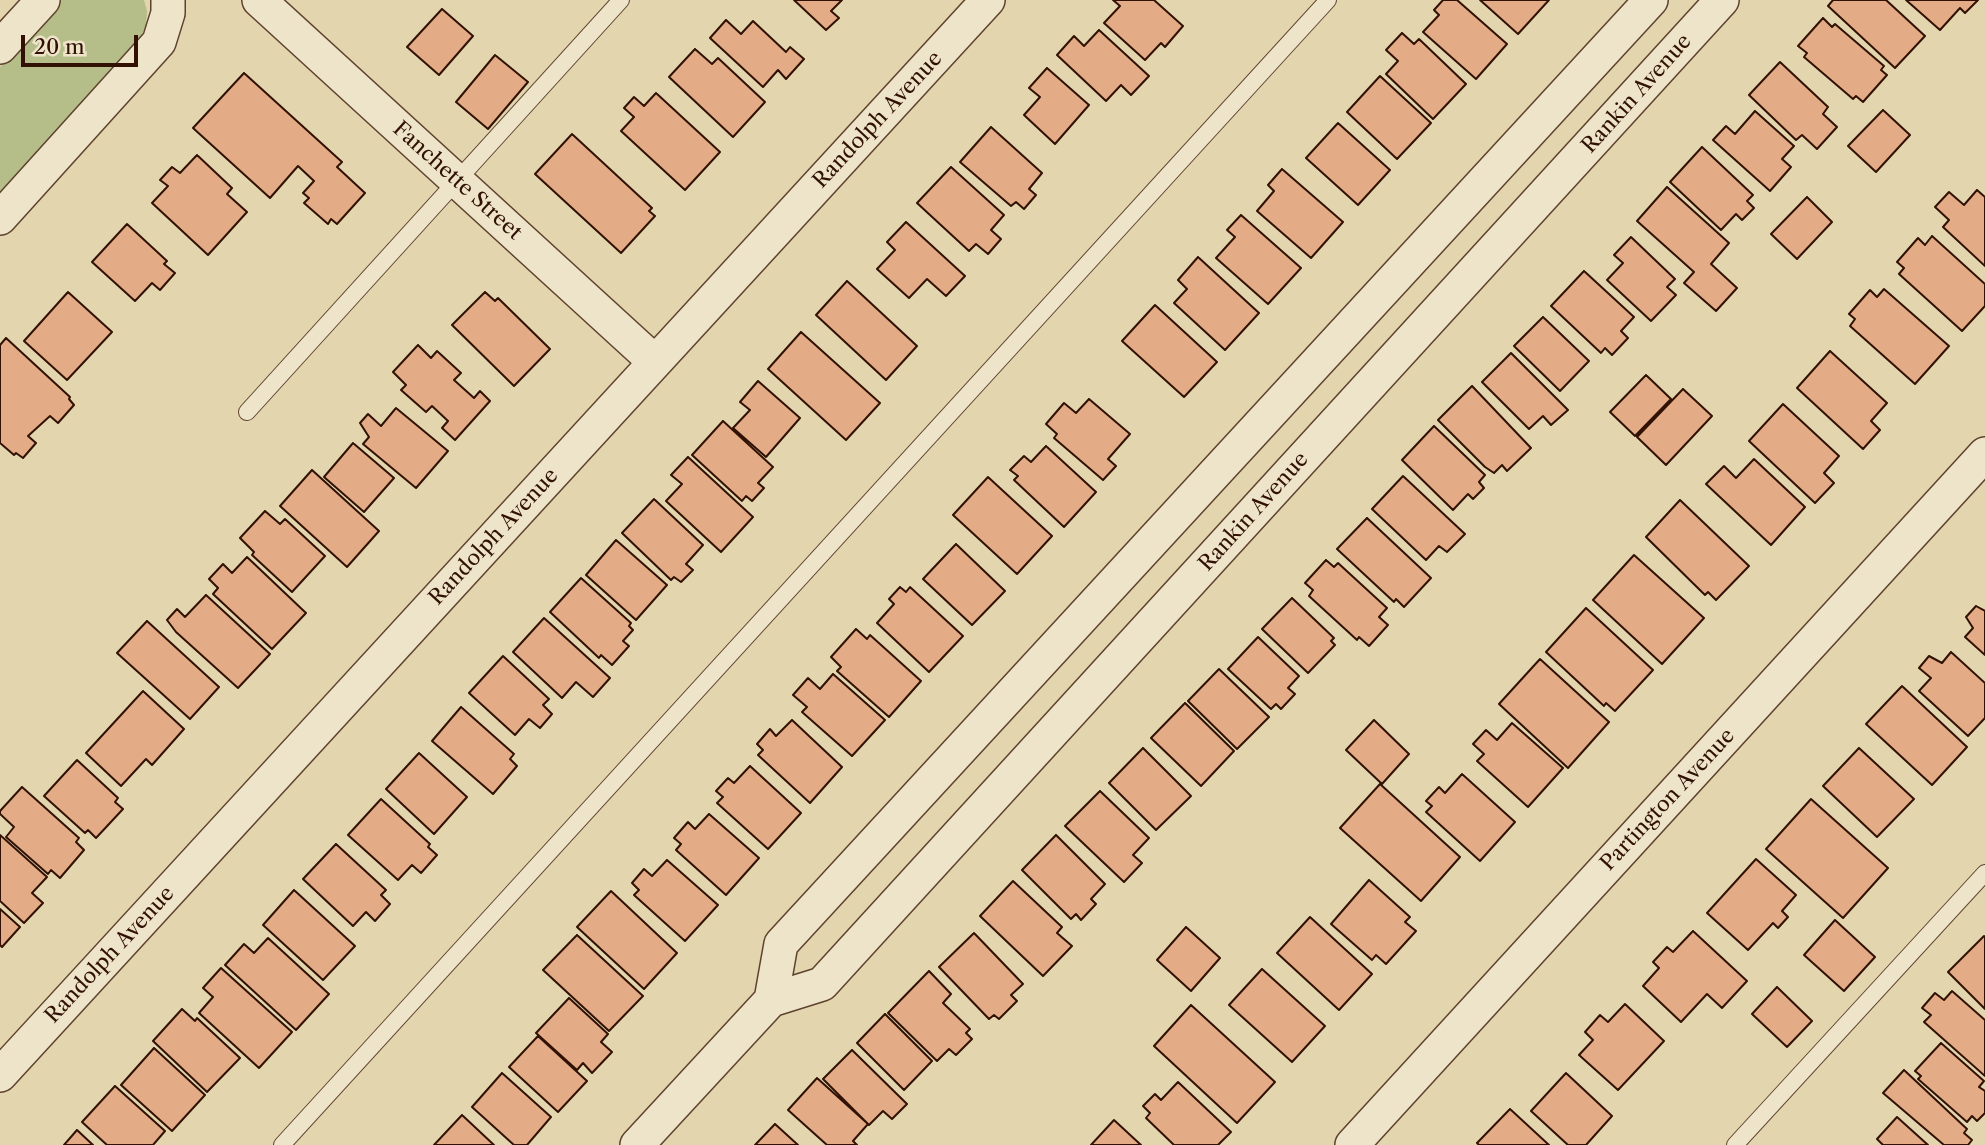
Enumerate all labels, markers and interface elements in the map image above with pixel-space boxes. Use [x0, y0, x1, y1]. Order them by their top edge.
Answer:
scale bar [24, 21, 142, 65]
street label: Rankin Avenue [1577, 29, 1697, 159]
text: 20 m [34, 34, 85, 59]
street label: Randolph Avenue [808, 46, 948, 194]
street label: Fanchette Street [387, 117, 527, 245]
street label: Rankin Avenue [1194, 447, 1314, 577]
street label: Randolph Avenue [424, 463, 564, 611]
street label: Partington Avenue [1596, 724, 1740, 876]
street label: Randolph Avenue [40, 881, 180, 1029]

